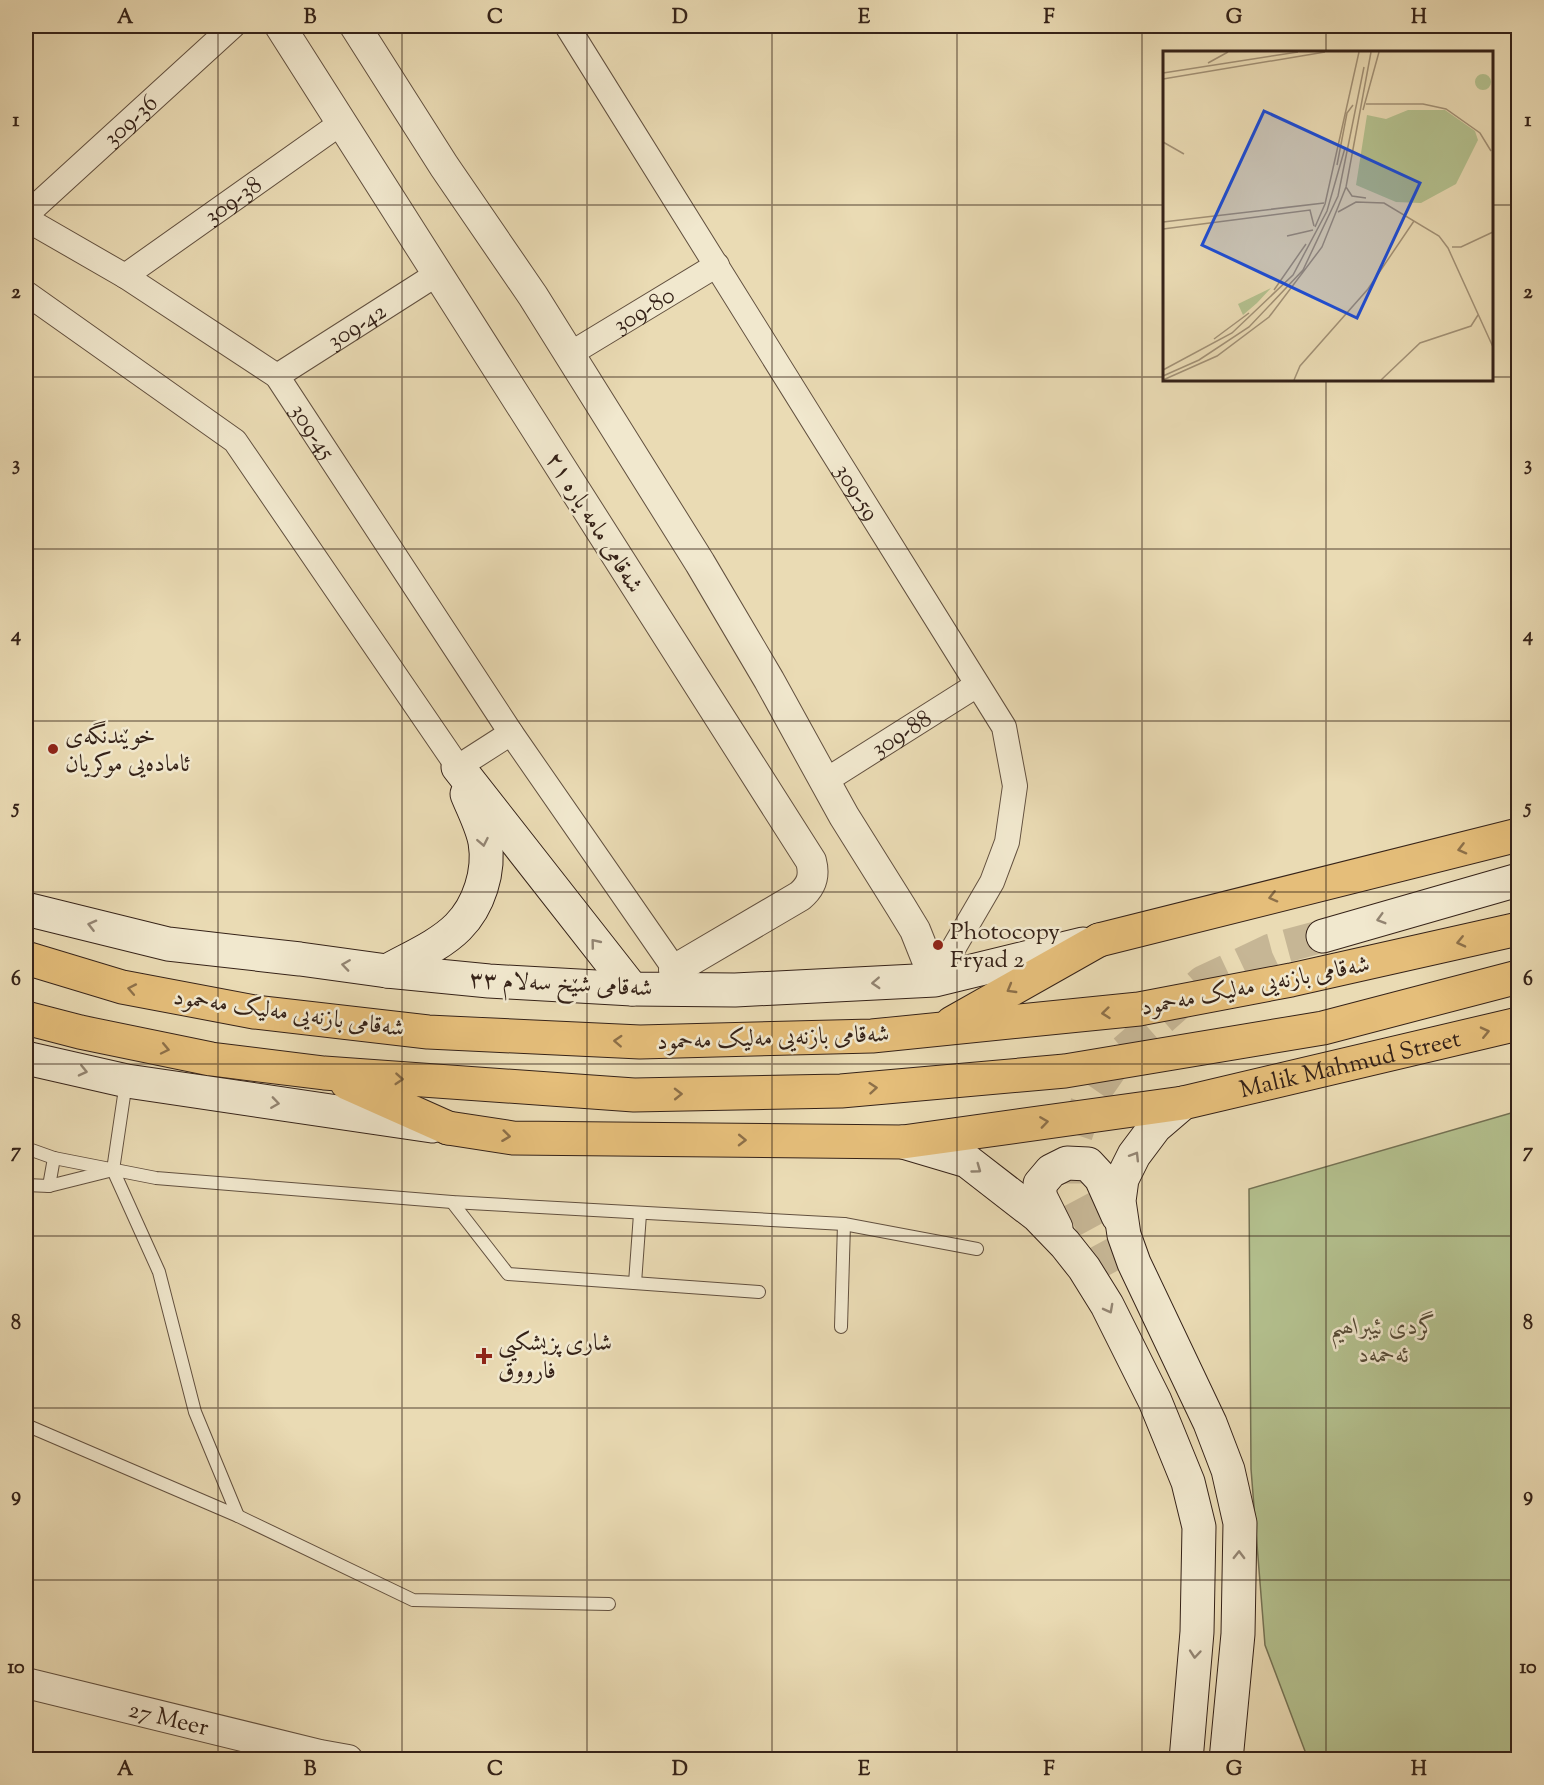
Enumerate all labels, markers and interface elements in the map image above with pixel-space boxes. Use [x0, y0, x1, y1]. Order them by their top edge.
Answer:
text: A [117, 4, 134, 33]
text: B [304, 4, 317, 33]
text: C [487, 4, 503, 33]
text: D [672, 4, 688, 33]
text: E [858, 4, 871, 33]
text: F [1043, 4, 1055, 33]
text: G [1226, 4, 1243, 33]
text: H [1411, 4, 1427, 33]
inset map [1163, 51, 1493, 381]
street label: 309-36 [97, 87, 166, 155]
text: 1 [13, 107, 20, 136]
text: 1 [1525, 107, 1532, 136]
street label: 309-38 [198, 169, 270, 234]
text: 2 [11, 279, 21, 308]
street label: 309-80 [607, 279, 682, 343]
text: 2 [1523, 279, 1533, 308]
street label: 309-42 [321, 296, 394, 359]
street label: 309-45 [280, 397, 342, 467]
street label: شەقامی مامە یارە ٢١ [536, 446, 650, 600]
text: 3 [12, 451, 20, 480]
text: 3 [1524, 451, 1532, 480]
street label: 309-59 [825, 458, 887, 528]
text: 4 [10, 622, 21, 651]
text: 4 [1522, 622, 1533, 651]
street label: 309-88 [865, 703, 939, 767]
place label: خوێندنگەی ئامادەیی موکریان [65, 720, 190, 782]
marker: خوێندنگەی ئامادەیی موکریان [46, 742, 60, 756]
text: 5 [11, 794, 20, 823]
text: 5 [1523, 794, 1532, 823]
one-way arrow [476, 837, 489, 847]
one-way arrow [1457, 842, 1467, 855]
one-way arrow [1268, 889, 1278, 902]
one-way arrow [1377, 912, 1387, 925]
place label: Photocopy Fryad 2 [950, 916, 1060, 978]
one-way arrow [87, 920, 97, 933]
one-way arrow [1457, 935, 1467, 948]
marker: Photocopy Fryad 2 [931, 938, 945, 952]
one-way arrow [592, 939, 603, 950]
street label: شەقامی بازنەیی مەلیک مەحمود [1138, 948, 1373, 1026]
one-way arrow [342, 960, 351, 972]
street label: شەقامی شێخ سەلام ٣٣ [468, 963, 653, 1009]
text: 6 [11, 966, 21, 995]
text: 6 [1523, 966, 1533, 995]
one-way arrow [872, 977, 881, 990]
street label: شەقامی بازنەیی مەلیک مەحمود [171, 981, 406, 1047]
one-way arrow [1007, 982, 1017, 994]
one-way arrow [128, 983, 138, 996]
one-way arrow [1101, 1006, 1110, 1019]
street label: شەقامی بازنەیی مەلیک مەحمود [656, 1018, 890, 1060]
street label: Malik Mahmud Street [1236, 1023, 1464, 1108]
one-way arrow [1480, 1027, 1490, 1040]
one-way arrow [613, 1034, 622, 1047]
one-way arrow [159, 1042, 169, 1055]
one-way arrow [77, 1064, 87, 1077]
one-way arrow [395, 1072, 404, 1085]
one-way arrow [868, 1082, 877, 1095]
one-way arrow [673, 1088, 682, 1100]
one-way arrow [270, 1096, 279, 1108]
one-way arrow [1039, 1117, 1049, 1129]
one-way arrow [501, 1130, 510, 1142]
one-way arrow [738, 1134, 747, 1147]
text: 7 [11, 1138, 22, 1167]
text: 7 [1523, 1138, 1534, 1167]
one-way arrow [1127, 1152, 1139, 1162]
one-way arrow [970, 1162, 981, 1173]
one-way arrow [1102, 1303, 1113, 1314]
text: 8 [11, 1310, 21, 1339]
park label: گردی ئیبراھیم ئەحمەد [1330, 1310, 1438, 1373]
text: 8 [1523, 1310, 1533, 1339]
place label: شاری پزیشکیی فارووق [498, 1327, 612, 1389]
marker: شاری پزیشکیی فارووق [475, 1347, 493, 1365]
text: 9 [11, 1482, 21, 1511]
text: 9 [1523, 1482, 1533, 1511]
one-way arrow [1233, 1550, 1245, 1559]
one-way arrow [1189, 1649, 1202, 1658]
text: 10 [7, 1654, 25, 1683]
text: 10 [1519, 1654, 1537, 1683]
street label: 27 Meer [125, 1694, 212, 1746]
text: A [117, 1756, 134, 1785]
text: B [304, 1756, 317, 1785]
text: C [487, 1756, 503, 1785]
text: D [672, 1756, 688, 1785]
text: E [858, 1756, 871, 1785]
text: F [1043, 1756, 1055, 1785]
text: G [1226, 1756, 1243, 1785]
text: H [1411, 1756, 1427, 1785]

